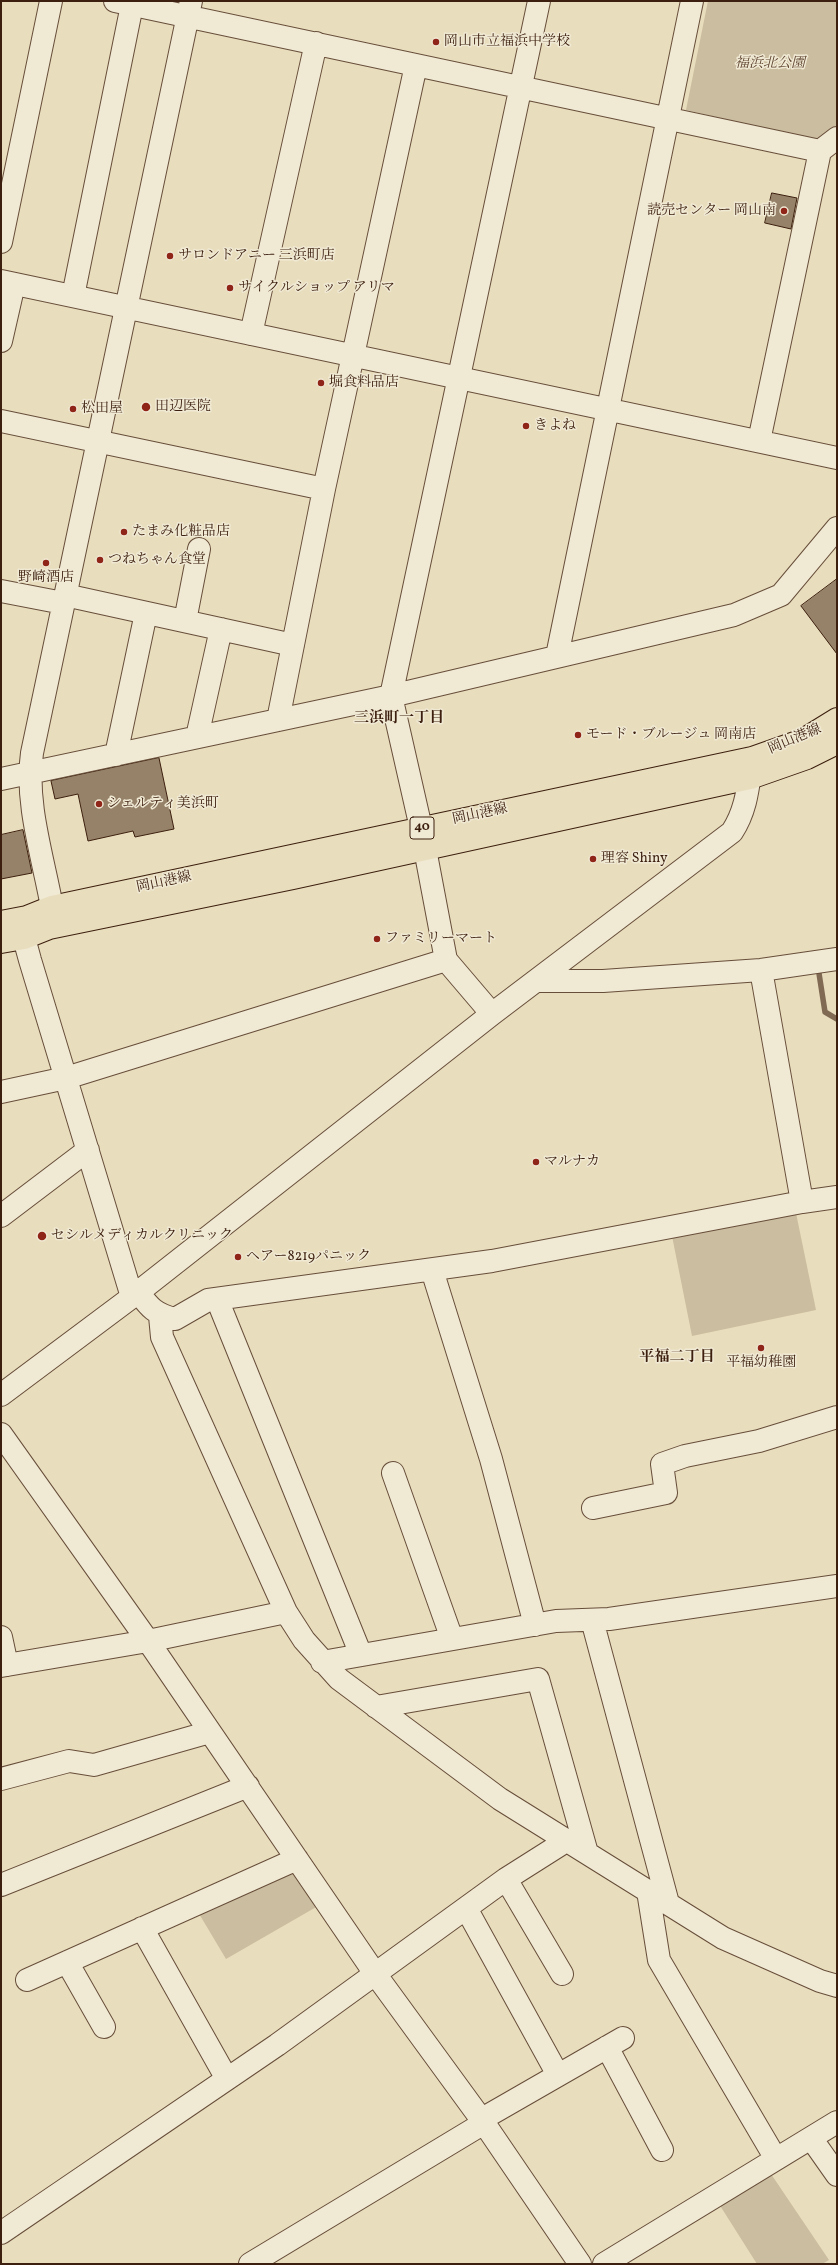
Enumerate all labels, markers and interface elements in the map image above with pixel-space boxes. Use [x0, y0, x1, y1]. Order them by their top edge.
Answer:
place label: 岡山市立福浜中学校 [444, 34, 570, 50]
marker: 岡山市立福浜中学校 [431, 37, 441, 47]
park label: 福浜北公園 [735, 56, 805, 72]
place label: 読売センター 岡山南 [647, 203, 776, 219]
marker: 読売センター 岡山南 [779, 206, 789, 216]
place label: サロンドアニー 三浜町店 [178, 248, 335, 264]
marker: サロンドアニー 三浜町店 [165, 251, 175, 261]
place label: サイクルショップ アリマ [238, 280, 395, 296]
marker: サイクルショップ アリマ [225, 283, 235, 293]
place label: 堀食料品店 [329, 375, 399, 391]
marker: 堀食料品店 [316, 378, 326, 388]
place label: 田辺医院 [155, 399, 211, 415]
place label: 松田屋 [81, 401, 123, 417]
marker: 田辺医院 [140, 401, 152, 413]
marker: 松田屋 [68, 404, 78, 414]
place label: きよね [534, 418, 576, 434]
marker: きよね [521, 421, 531, 431]
place label: たまみ化粧品店 [132, 524, 230, 540]
marker: たまみ化粧品店 [119, 527, 129, 537]
place label: つねちゃん食堂 [108, 552, 206, 568]
marker: つねちゃん食堂 [95, 555, 105, 565]
marker: 野崎酒店 [41, 558, 51, 568]
place label: 野崎酒店 [18, 570, 74, 586]
district label: 三浜町一丁目 [354, 710, 444, 728]
street label: 岡山港線 [766, 721, 824, 759]
place label: モード・ブルージュ 岡南店 [586, 727, 756, 743]
marker: モード・ブルージュ 岡南店 [573, 730, 583, 740]
place label: シェルティ美浜町 [107, 796, 219, 812]
marker: シェルティ美浜町 [94, 799, 104, 809]
street label: 岡山港線 [451, 801, 509, 829]
road number: 40 [410, 817, 434, 839]
place label: 理容 Shiny [601, 851, 667, 867]
marker: 理容 Shiny [588, 854, 598, 864]
street label: 岡山港線 [135, 869, 193, 897]
place label: ファミリーマート [385, 931, 497, 947]
marker: ファミリーマート [372, 934, 382, 944]
place label: マルナカ [544, 1154, 600, 1170]
marker: マルナカ [531, 1157, 541, 1167]
place label: セシルメディカルクリニック [51, 1228, 233, 1244]
marker: セシルメディカルクリニック [36, 1230, 48, 1242]
place label: ヘアー8219パニック [246, 1249, 371, 1265]
marker: ヘアー8219パニック [233, 1252, 243, 1262]
marker: 平福幼稚園 [756, 1343, 766, 1353]
district label: 平福二丁目 [640, 1349, 714, 1367]
place label: 平福幼稚園 [726, 1355, 796, 1371]

